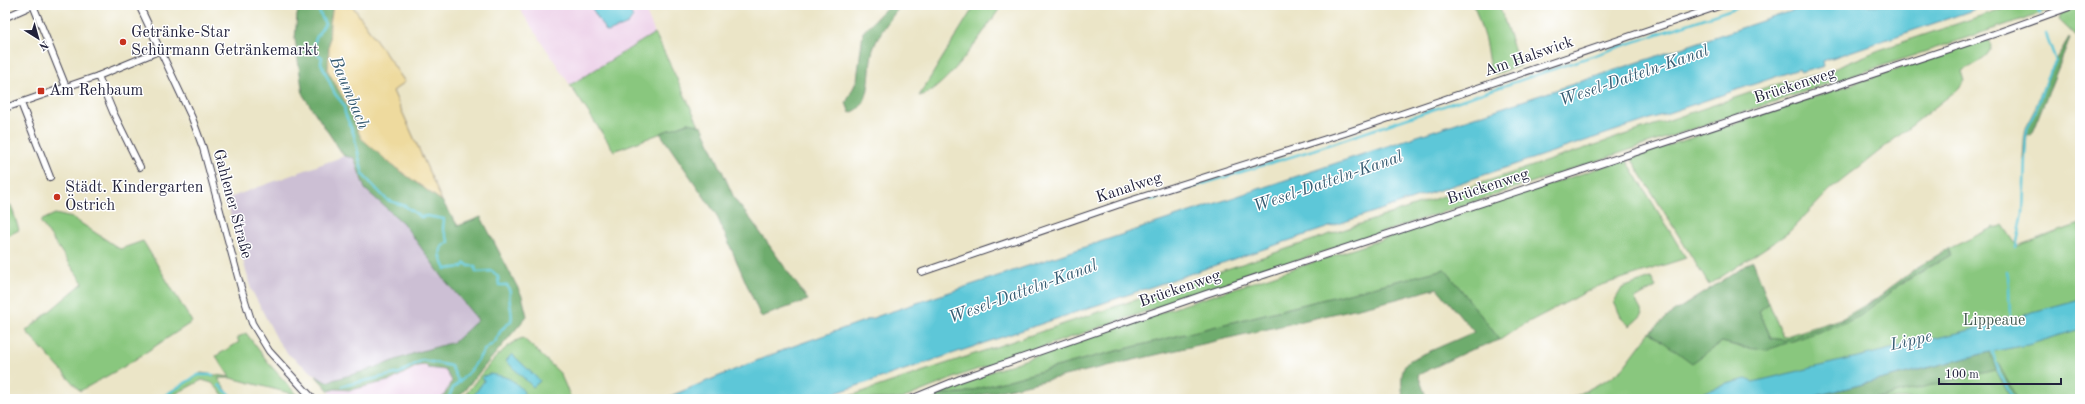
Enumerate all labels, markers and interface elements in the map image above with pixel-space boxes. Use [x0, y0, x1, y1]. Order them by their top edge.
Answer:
north arrow [18, 18, 58, 58]
place label: Getränke-Star Schürmann Getränkemarkt [131, 25, 319, 59]
street label: Am Halswick [1482, 34, 1576, 80]
marker: Getränke-Star Schürmann Getränkemarkt [118, 37, 128, 47]
text: N [36, 38, 50, 52]
water label: Wesel-Datteln-Kanal [1557, 42, 1711, 110]
water label: Baumbach [326, 53, 372, 132]
street label: Brückenweg [1752, 65, 1838, 107]
place label: Am Rehbaum [49, 83, 144, 99]
marker: Am Rehbaum [36, 86, 46, 96]
street label: Gahlener Straße [210, 148, 254, 260]
water label: Wesel-Datteln-Kanal [1251, 148, 1405, 216]
street label: Brückenweg [1445, 166, 1531, 208]
street label: Kanalweg [1094, 170, 1164, 206]
place label: Städt. Kindergarten Östrich [65, 180, 204, 214]
marker: Städt. Kindergarten Östrich [52, 192, 62, 202]
water label: Wesel-Datteln-Kanal [946, 257, 1100, 327]
street label: Brückenweg [1137, 267, 1223, 310]
park label: Lippeaue [1963, 313, 2025, 329]
water label: Lippe [1887, 328, 1934, 354]
scale bar [1939, 360, 2061, 386]
text: 100 m [1945, 369, 1979, 381]

